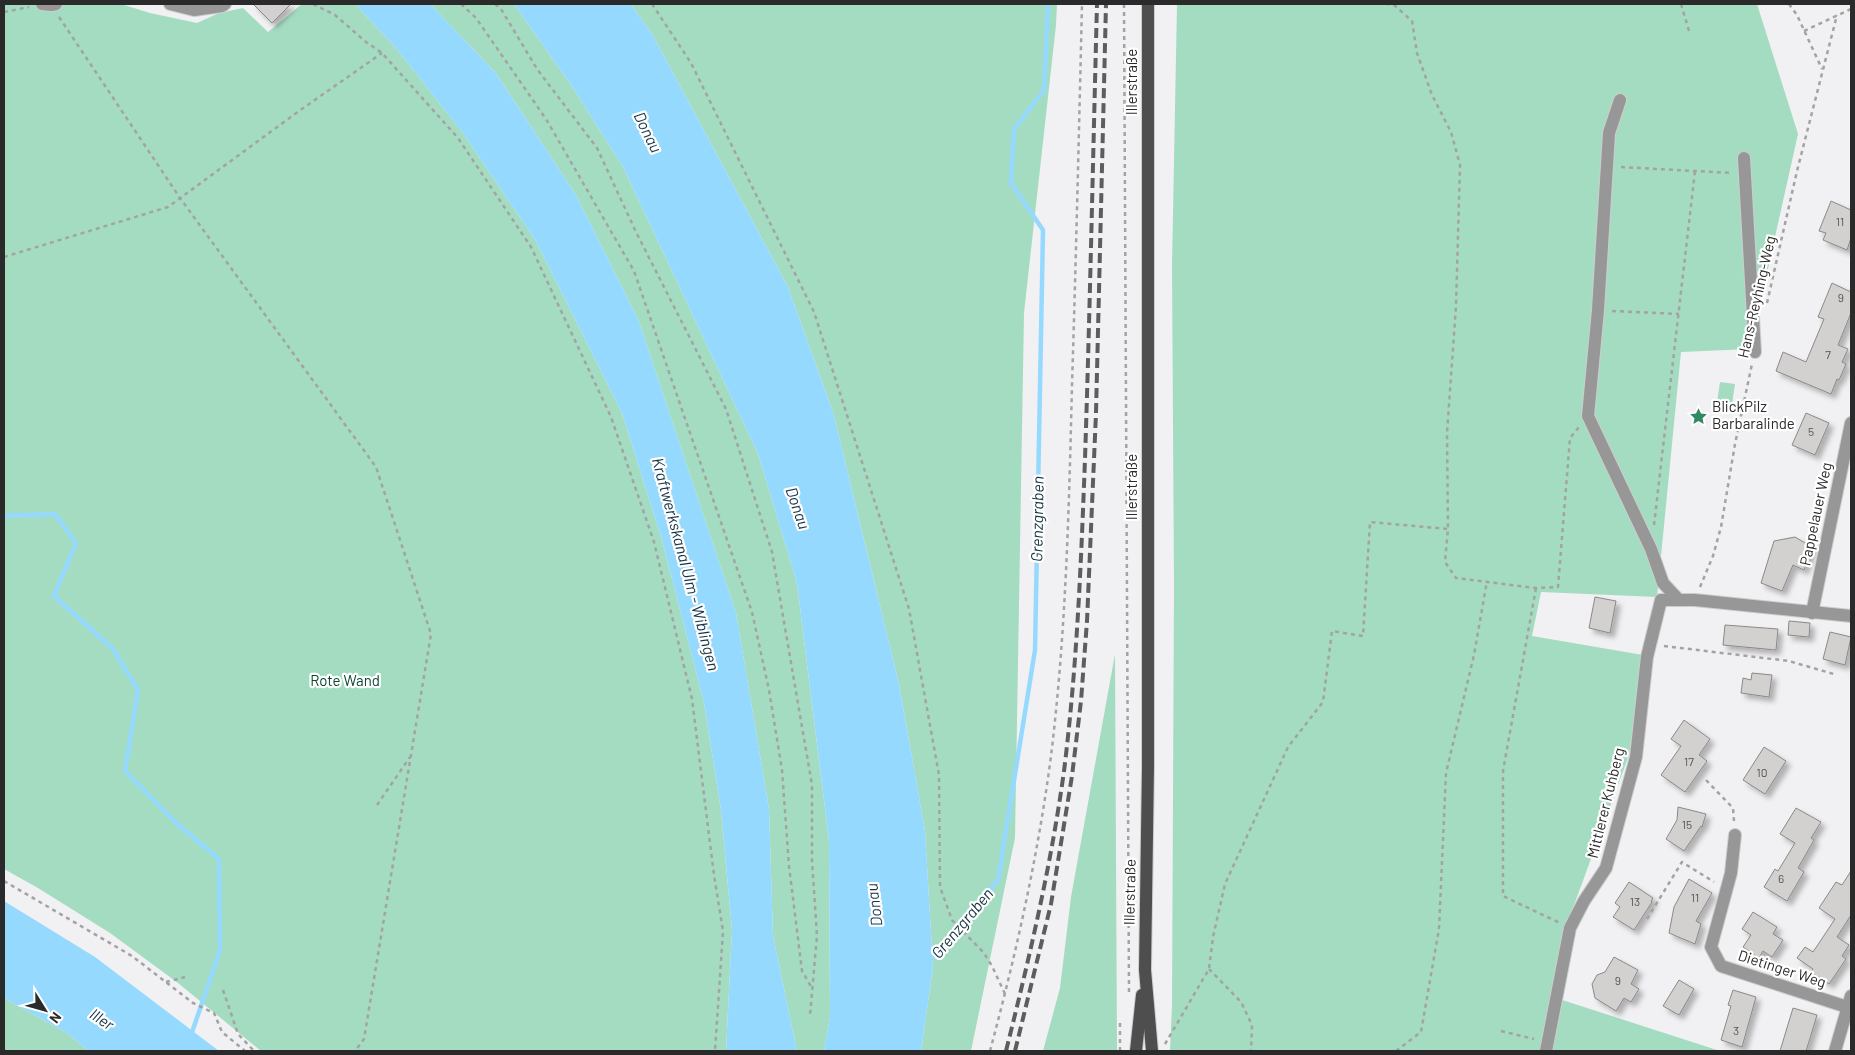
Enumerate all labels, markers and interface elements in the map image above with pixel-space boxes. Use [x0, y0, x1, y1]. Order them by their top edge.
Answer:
street label: Illerstraße [1122, 49, 1140, 115]
water label: Donau [630, 108, 666, 155]
house number: 11 [1836, 214, 1844, 228]
street label: Hans-Reyhing-Weg [1733, 234, 1779, 360]
house number: 9 [1838, 290, 1844, 304]
house number: 7 [1825, 347, 1831, 361]
place label: BlickPilz Barbaralinde [1712, 397, 1795, 432]
place icon: BlickPilz Barbaralinde [1688, 406, 1708, 426]
house number: 5 [1808, 424, 1814, 438]
street label: Illerstraße [1122, 454, 1140, 520]
water label: Kraftwerkskanal Ulm - Wiblingen [649, 455, 724, 672]
street label: Pappelauer Weg [1795, 461, 1835, 567]
water label: Grenzgraben [1026, 476, 1047, 562]
water label: Donau [782, 484, 814, 531]
park label: Rote Wand [310, 671, 380, 689]
street label: Mittlerer Kuhberg [1583, 746, 1627, 860]
house number: 17 [1684, 754, 1694, 768]
house number: 10 [1757, 765, 1767, 779]
house number: 15 [1682, 817, 1692, 831]
street label: Illerstraße [1119, 859, 1139, 925]
house number: 6 [1778, 871, 1784, 885]
water label: Donau [861, 882, 886, 928]
water label: Grenzgraben [927, 884, 996, 962]
house number: 11 [1691, 890, 1699, 904]
house number: 13 [1630, 894, 1640, 908]
street label: Dietinger Weg [1736, 945, 1829, 991]
house number: 9 [1615, 973, 1621, 987]
north arrow [20, 985, 70, 1035]
water label: Iller [87, 1004, 119, 1034]
text: N [46, 1009, 65, 1027]
house number: 3 [1733, 1023, 1739, 1037]

